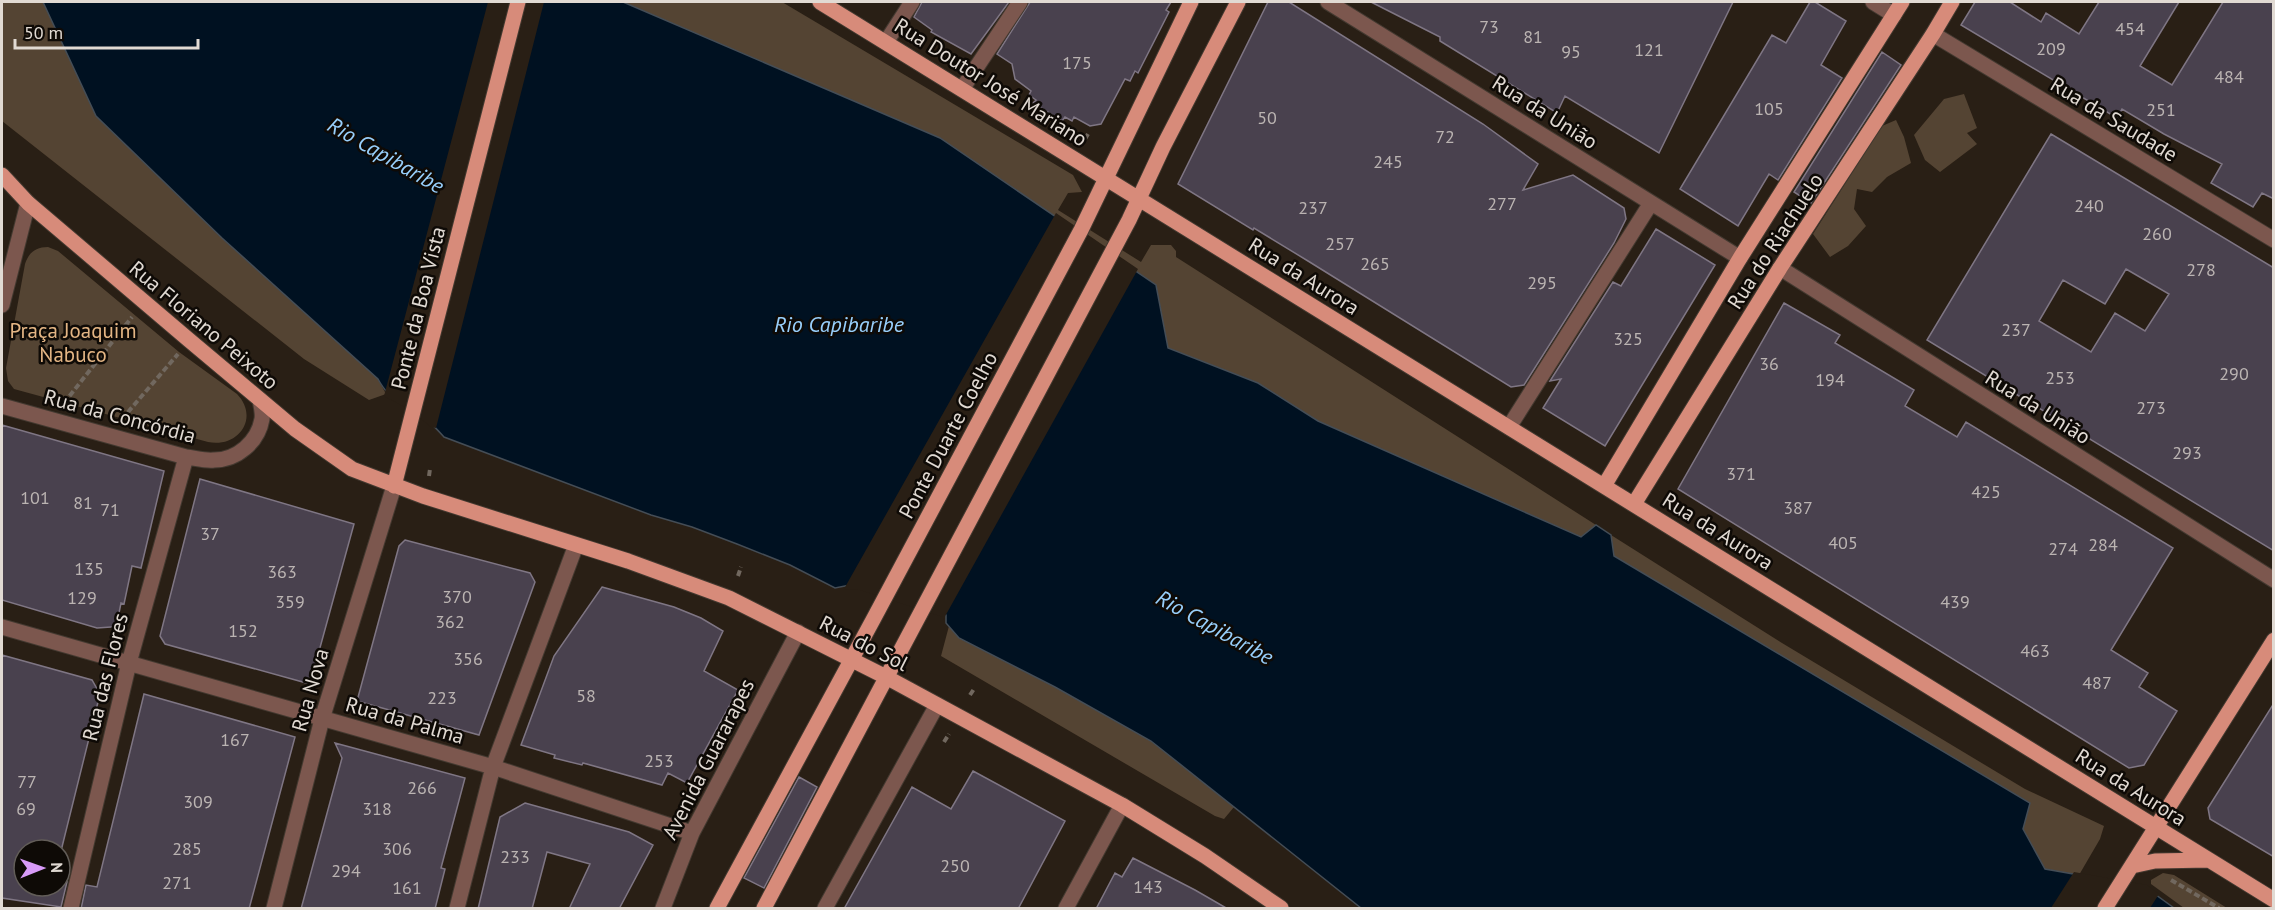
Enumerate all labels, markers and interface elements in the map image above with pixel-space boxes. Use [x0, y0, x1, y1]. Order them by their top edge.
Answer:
scale bar [15, 12, 198, 50]
street label: Rua Doutor José Mariano [890, 12, 1092, 152]
house number: 73 [1479, 15, 1499, 38]
house number: 454 [2115, 17, 2145, 40]
text: 50 m [24, 21, 63, 44]
house number: 81 [1523, 25, 1543, 48]
house number: 209 [2036, 37, 2066, 60]
house number: 121 [1634, 38, 1664, 61]
house number: 95 [1561, 40, 1581, 63]
house number: 175 [1062, 51, 1092, 74]
house number: 484 [2214, 65, 2244, 88]
street label: Rua da União [1487, 69, 1603, 155]
street label: Rua da Saudade [2046, 70, 2182, 168]
house number: 105 [1754, 97, 1784, 120]
house number: 251 [2146, 98, 2176, 121]
house number: 50 [1257, 106, 1277, 129]
water label: Rio Capibaribe [323, 110, 450, 200]
house number: 72 [1435, 125, 1455, 148]
house number: 245 [1373, 150, 1403, 173]
street label: Rua do Riachuelo [1721, 168, 1829, 314]
house number: 277 [1487, 192, 1517, 215]
house number: 240 [2074, 194, 2104, 217]
house number: 237 [1298, 196, 1328, 219]
house number: 260 [2142, 222, 2172, 245]
street label: Ponte da Boa Vista [385, 224, 451, 392]
street label: Rua da Aurora [1243, 231, 1365, 321]
house number: 257 [1325, 232, 1355, 255]
house number: 265 [1360, 252, 1390, 275]
street label: Rua Floriano Peixoto [124, 255, 284, 395]
house number: 278 [2186, 258, 2216, 281]
house number: 295 [1527, 271, 1557, 294]
water label: Rio Capibaribe [774, 310, 905, 338]
park label: Praça Joaquim Nabuco [9, 317, 137, 368]
house number: 237 [2001, 318, 2031, 341]
house number: 325 [1613, 327, 1643, 350]
street label: Ponte Duarte Coelho [893, 347, 1003, 523]
house number: 36 [1759, 352, 1779, 375]
house number: 290 [2219, 362, 2249, 385]
street label: Rua da União [1980, 364, 2096, 450]
house number: 253 [2045, 366, 2075, 389]
house number: 194 [1815, 368, 1845, 391]
street label: Rua da Concórdia [41, 383, 199, 449]
house number: 273 [2136, 396, 2166, 419]
house number: 293 [2172, 441, 2202, 464]
house number: 371 [1726, 462, 1756, 485]
house number: 425 [1971, 480, 2001, 503]
house number: 101 [20, 486, 50, 509]
street label: Rua da Aurora [1657, 486, 1779, 576]
house number: 81 [73, 491, 93, 514]
house number: 387 [1783, 496, 1813, 519]
house number: 71 [100, 498, 120, 521]
house number: 37 [200, 522, 220, 545]
house number: 405 [1828, 531, 1858, 554]
house number: 284 [2088, 533, 2118, 556]
house number: 274 [2048, 537, 2078, 560]
house number: 135 [74, 557, 104, 580]
house number: 363 [267, 560, 297, 583]
water label: Rio Capibaribe [1151, 583, 1279, 671]
house number: 370 [442, 585, 472, 608]
house number: 129 [67, 586, 97, 609]
house number: 359 [275, 590, 305, 613]
house number: 439 [1940, 590, 1970, 613]
street label: Rua do Sol [815, 609, 913, 677]
street label: Rua das Flores [76, 610, 134, 744]
house number: 362 [435, 610, 465, 633]
house number: 152 [228, 619, 258, 642]
house number: 463 [2020, 639, 2050, 662]
street label: Rua Nova [285, 645, 335, 735]
house number: 356 [453, 647, 483, 670]
house number: 487 [2082, 671, 2112, 694]
street label: Avenida Guararapes [656, 674, 760, 844]
house number: 58 [576, 684, 596, 707]
house number: 223 [427, 686, 457, 709]
street label: Rua da Palma [343, 690, 467, 750]
house number: 167 [220, 728, 250, 751]
street label: Rua da Aurora [2070, 742, 2192, 832]
house number: 253 [644, 749, 674, 772]
house number: 77 [17, 770, 37, 793]
house number: 266 [407, 776, 437, 799]
house number: 309 [183, 790, 213, 813]
house number: 69 [16, 797, 36, 820]
house number: 318 [362, 797, 392, 820]
house number: 285 [172, 837, 202, 860]
house number: 306 [382, 837, 412, 860]
north arrow [12, 838, 72, 898]
house number: 233 [500, 845, 530, 868]
house number: 250 [940, 854, 970, 877]
house number: 294 [331, 859, 361, 882]
text: N [47, 862, 67, 873]
house number: 271 [162, 871, 192, 894]
house number: 143 [1133, 875, 1163, 898]
house number: 161 [392, 876, 422, 899]

